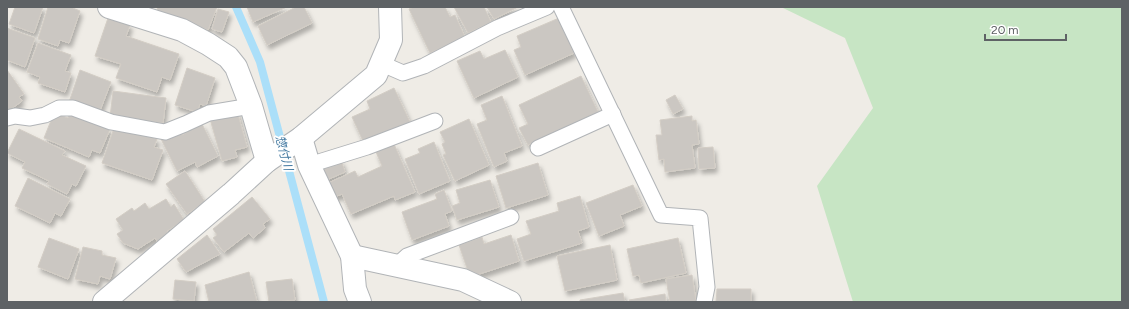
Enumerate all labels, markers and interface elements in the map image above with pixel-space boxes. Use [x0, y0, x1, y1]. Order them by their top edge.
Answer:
scale bar [985, 16, 1066, 42]
text: 20 m [991, 23, 1019, 37]
water label: 惣付川 [273, 134, 296, 174]

